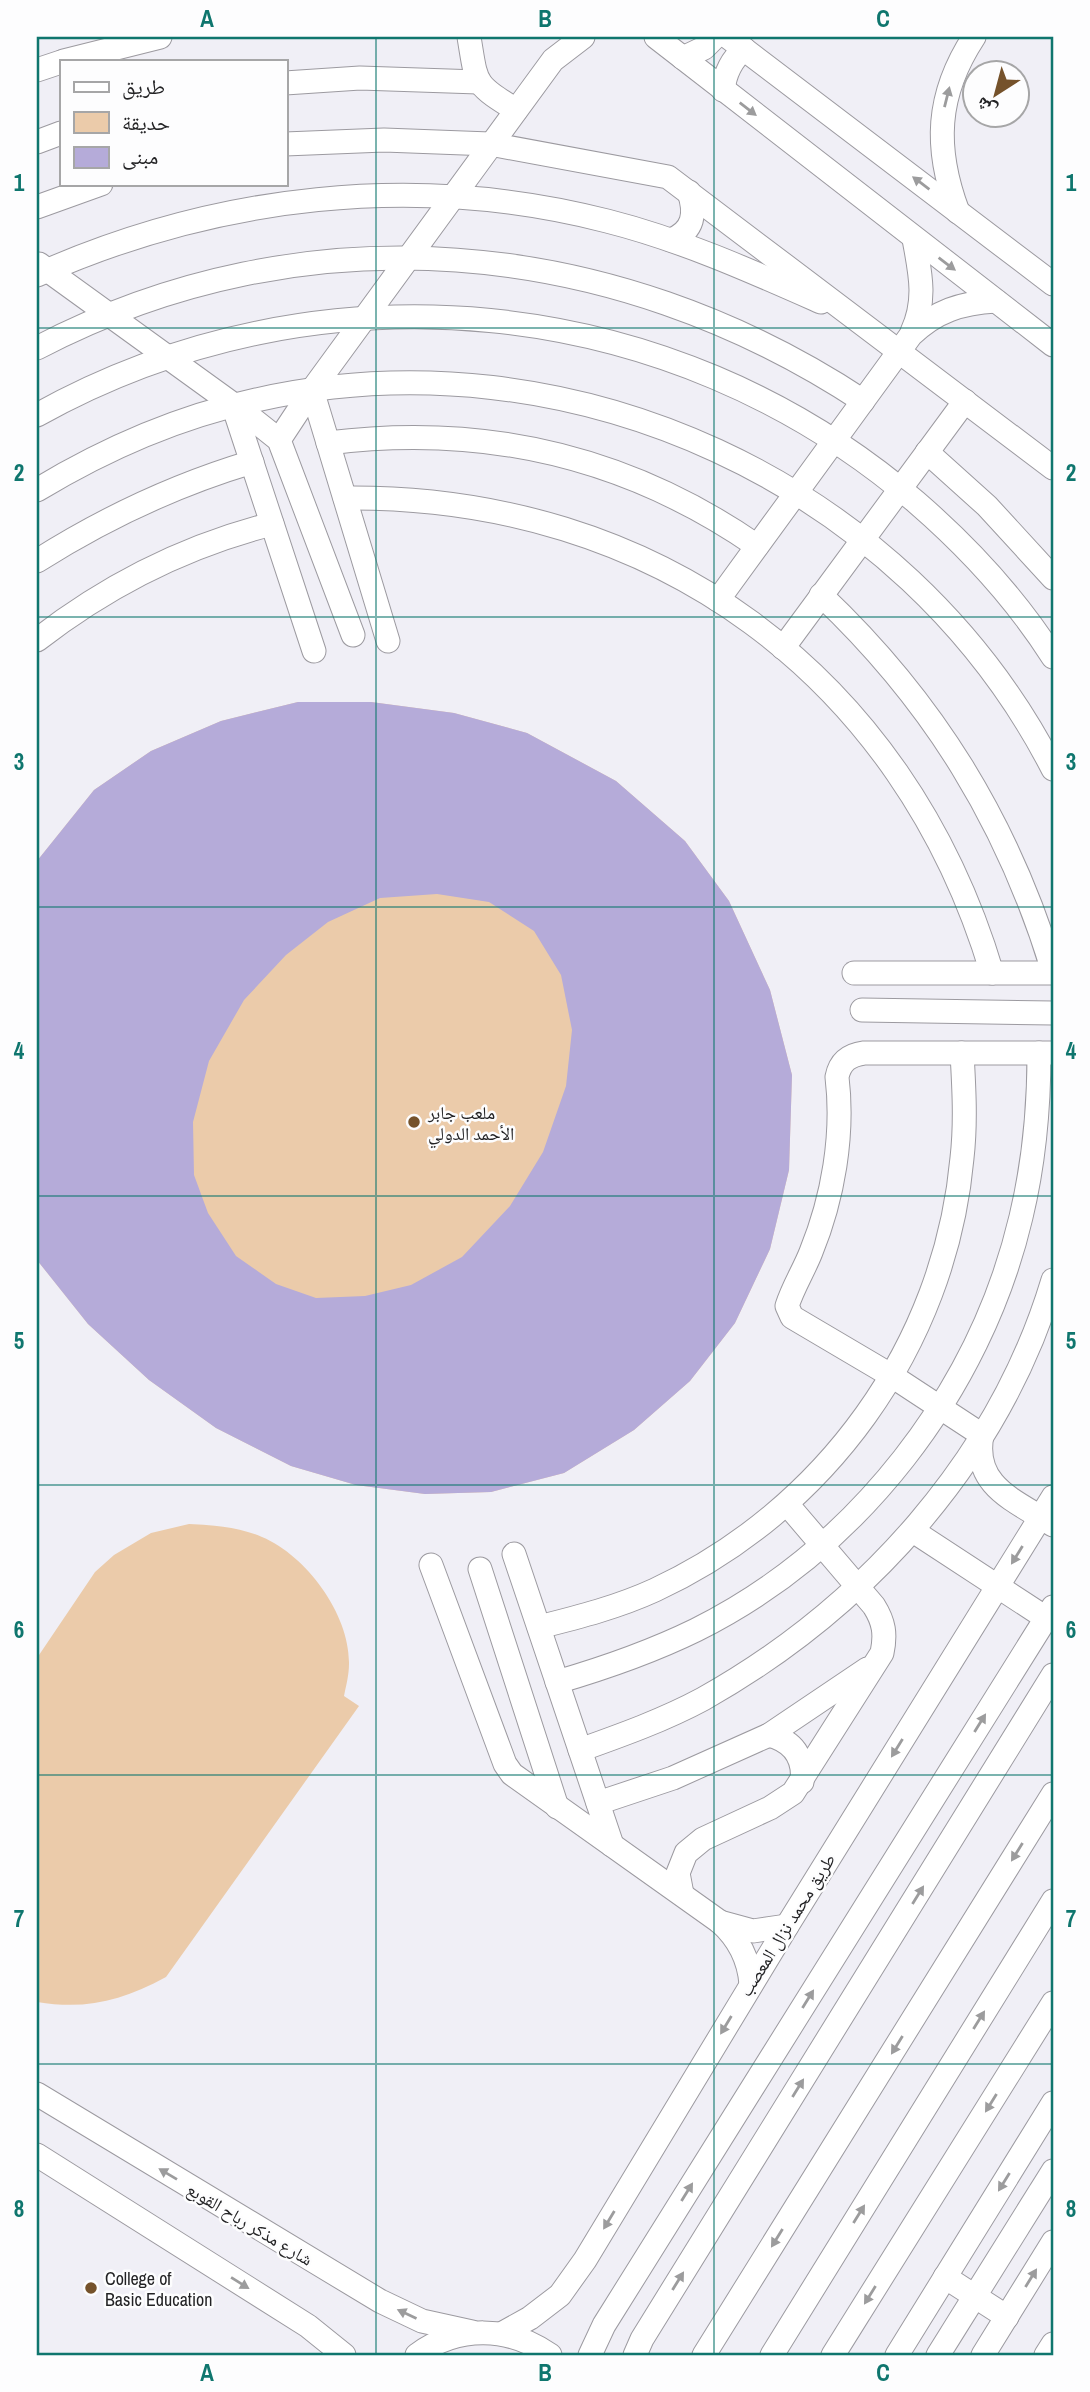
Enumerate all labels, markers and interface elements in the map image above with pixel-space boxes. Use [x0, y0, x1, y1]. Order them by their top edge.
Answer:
text: A [200, 3, 214, 34]
text: B [538, 3, 552, 34]
text: C [876, 3, 890, 34]
legend [60, 60, 287, 186]
north arrow [960, 60, 1030, 130]
text: طريق [122, 72, 165, 101]
one-way arrow [941, 86, 952, 108]
text: ش [970, 91, 1002, 124]
one-way arrow [739, 102, 757, 117]
text: حديقة [122, 108, 170, 137]
text: مبنى [122, 142, 158, 171]
text: 1 [14, 167, 25, 198]
text: 1 [1066, 167, 1077, 198]
one-way arrow [912, 177, 930, 191]
one-way arrow [938, 256, 956, 270]
text: 2 [14, 457, 24, 488]
text: 2 [1066, 457, 1076, 488]
text: 3 [14, 746, 24, 777]
text: 3 [1066, 746, 1076, 777]
text: 4 [14, 1035, 25, 1066]
text: 4 [1066, 1035, 1077, 1066]
place label: ملعب جابر الأحمد الدولي [427, 1100, 514, 1148]
marker: ملعب جابر الأحمد الدولي [406, 1114, 422, 1130]
text: 5 [14, 1325, 24, 1356]
text: 5 [1066, 1325, 1076, 1356]
one-way arrow [1011, 1546, 1024, 1565]
text: 6 [14, 1614, 24, 1645]
text: 6 [1066, 1614, 1076, 1645]
one-way arrow [974, 1713, 987, 1732]
one-way arrow [890, 1739, 903, 1758]
one-way arrow [1011, 1842, 1024, 1862]
street label: طريق محمد نزال المعصب [733, 1849, 841, 2001]
one-way arrow [911, 1885, 924, 1904]
text: 7 [14, 1903, 24, 1934]
text: 7 [1066, 1903, 1076, 1934]
one-way arrow [801, 1989, 814, 2008]
one-way arrow [973, 2011, 985, 2030]
one-way arrow [720, 2016, 732, 2035]
one-way arrow [891, 2036, 903, 2055]
one-way arrow [791, 2078, 804, 2098]
one-way arrow [985, 2093, 998, 2112]
one-way arrow [159, 2168, 178, 2181]
one-way arrow [998, 2172, 1011, 2191]
street label: شارع مذكر رباح القوبع [182, 2176, 318, 2272]
one-way arrow [681, 2182, 694, 2201]
text: 8 [14, 2193, 24, 2224]
text: 8 [1066, 2193, 1076, 2224]
one-way arrow [853, 2204, 866, 2223]
one-way arrow [602, 2211, 615, 2230]
one-way arrow [770, 2229, 783, 2248]
place label: College of Basic Education [105, 2266, 213, 2312]
one-way arrow [1024, 2268, 1037, 2288]
one-way arrow [672, 2272, 685, 2291]
one-way arrow [230, 2276, 249, 2289]
marker: College of Basic Education [83, 2280, 99, 2296]
one-way arrow [864, 2286, 877, 2305]
one-way arrow [397, 2308, 417, 2320]
text: A [200, 2357, 214, 2388]
text: B [538, 2357, 552, 2388]
text: C [876, 2357, 890, 2388]

